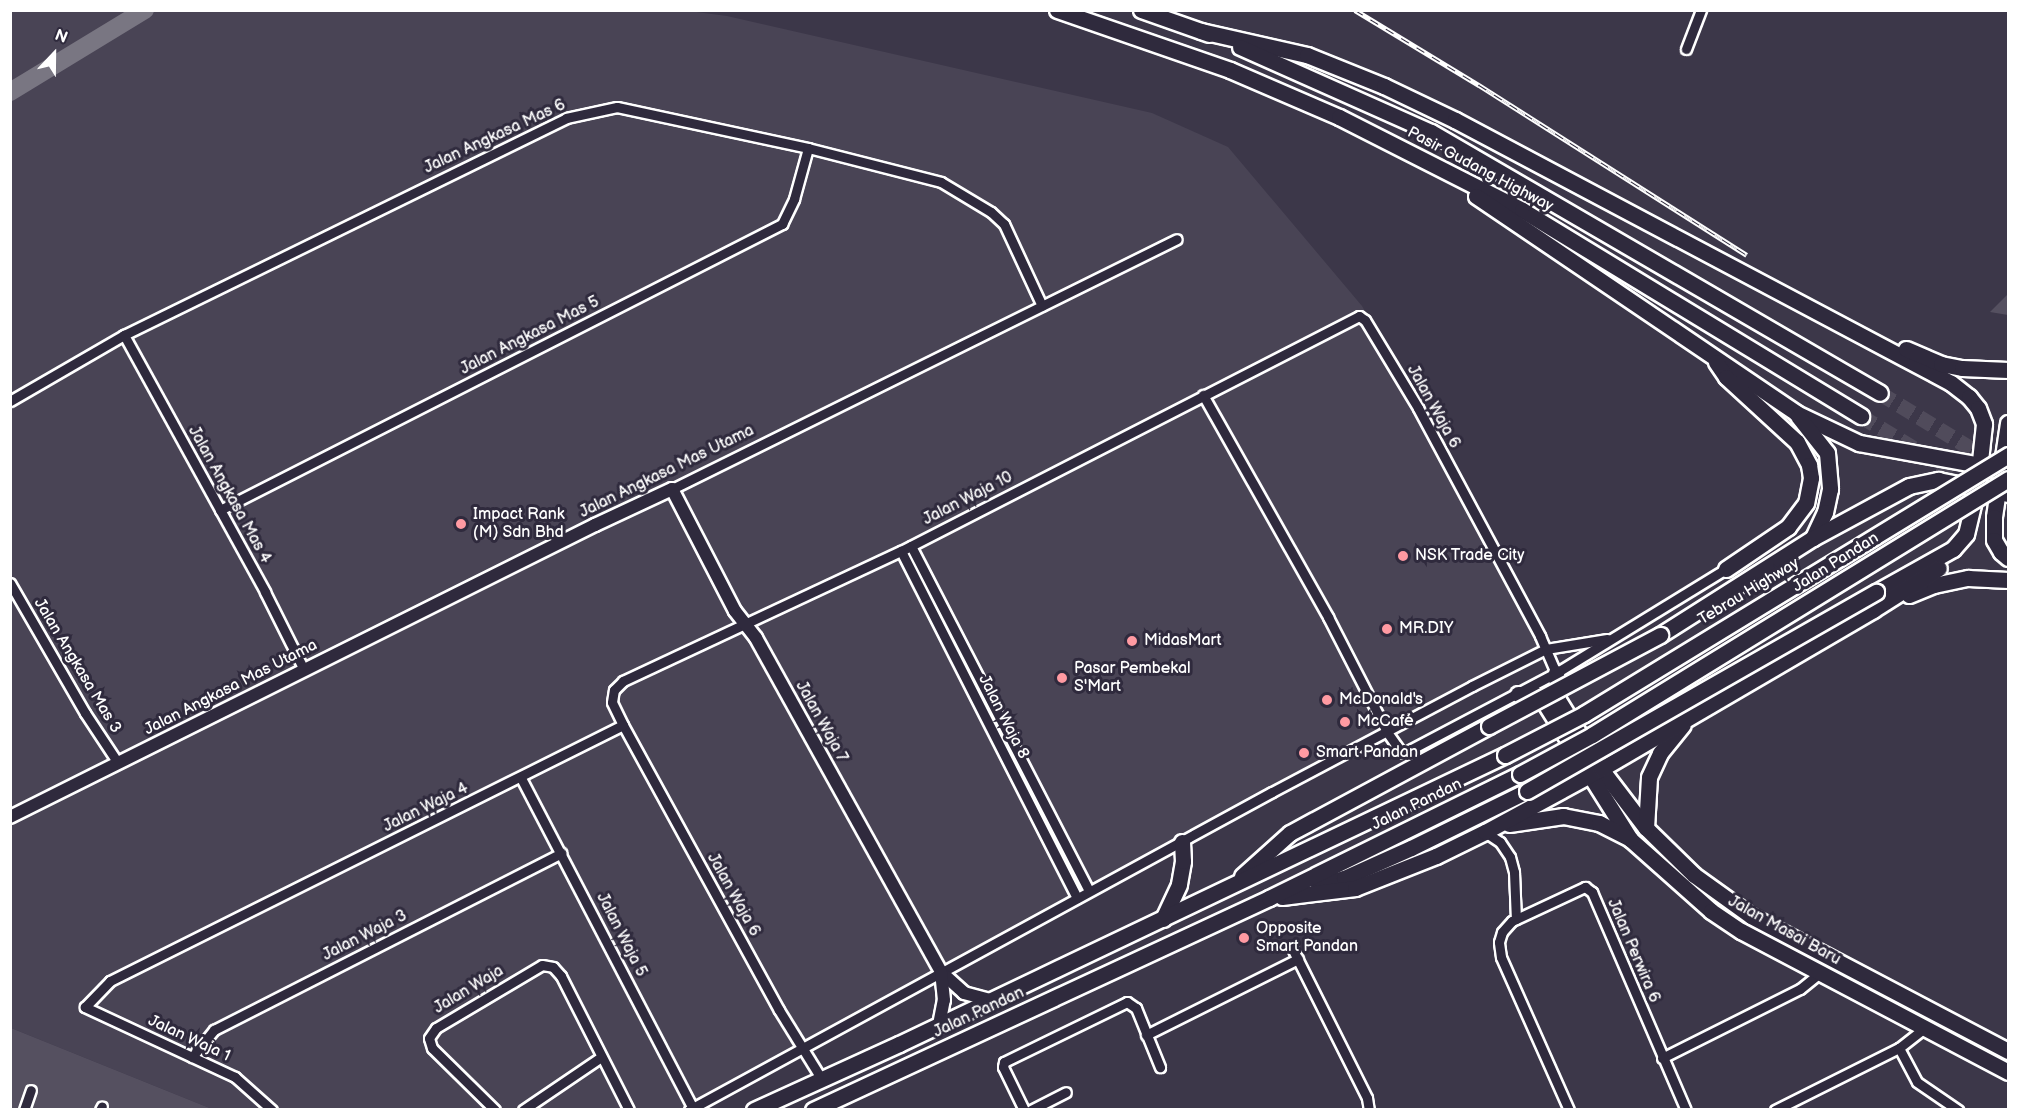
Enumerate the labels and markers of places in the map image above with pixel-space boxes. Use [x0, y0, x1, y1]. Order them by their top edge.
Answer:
place label: Impact Rank (M) Sdn Bhd [473, 505, 565, 543]
marker: Impact Rank (M) Sdn Bhd [454, 517, 468, 531]
place label: NSK Trade City [1415, 546, 1525, 566]
marker: NSK Trade City [1396, 549, 1410, 563]
place label: MR.DIY [1399, 619, 1453, 639]
marker: MR.DIY [1380, 622, 1394, 636]
place label: MidasMart [1144, 631, 1221, 651]
marker: MidasMart [1125, 634, 1139, 648]
place label: Pasar Pembekal S'Mart [1074, 659, 1191, 697]
marker: Pasar Pembekal S'Mart [1055, 671, 1069, 685]
place label: McDonald's [1339, 690, 1423, 710]
marker: McDonald's [1320, 693, 1334, 707]
place label: McCafé [1357, 712, 1414, 732]
marker: McCafé [1338, 715, 1352, 729]
place label: Smart Pandan [1316, 743, 1418, 763]
marker: Smart Pandan [1297, 746, 1311, 760]
place label: Opposite Smart Pandan [1256, 919, 1358, 957]
marker: Opposite Smart Pandan [1237, 931, 1251, 945]

